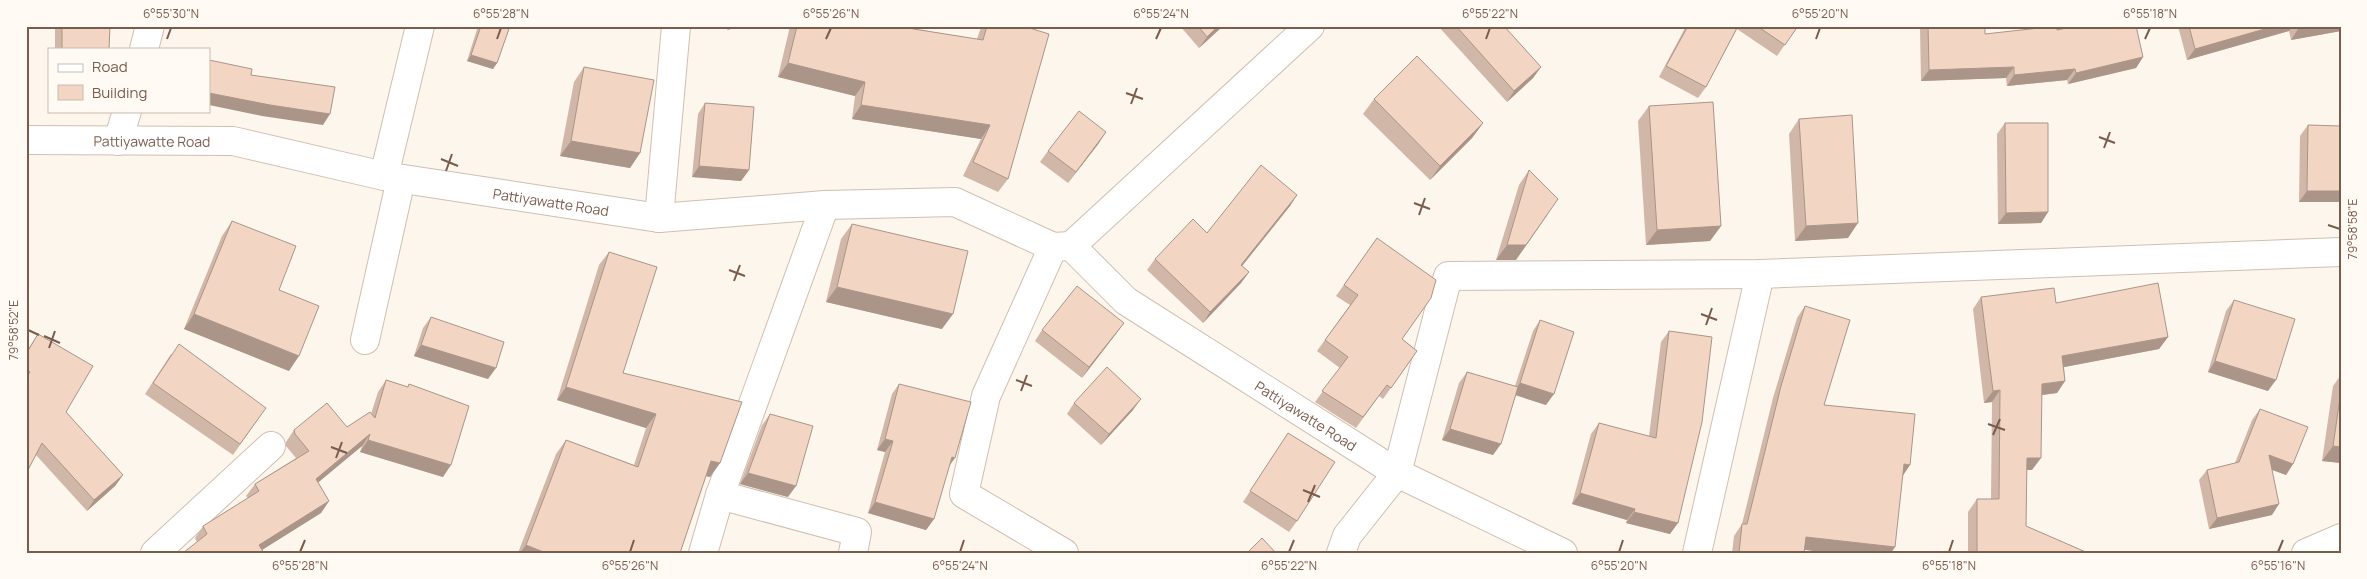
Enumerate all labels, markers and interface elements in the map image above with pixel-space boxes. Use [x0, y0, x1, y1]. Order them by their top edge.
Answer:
text: 6°55'30"N [143, 5, 199, 22]
text: 6°55'28"N [473, 5, 529, 22]
text: 6°55'26"N [803, 5, 859, 22]
text: 6°55'24"N [1133, 5, 1189, 22]
text: 6°55'22"N [1462, 5, 1518, 22]
text: 6°55'20"N [1792, 5, 1848, 22]
text: 6°55'18"N [2123, 5, 2177, 22]
legend [48, 48, 210, 112]
text: Road [92, 56, 128, 77]
text: Building [92, 82, 147, 103]
street label: Pattiyawatte Road [94, 131, 210, 150]
street label: Pattiyawatte Road [492, 183, 610, 220]
text: 79°58'58"E [2344, 198, 2361, 259]
text: 79°58'52"E [5, 300, 22, 360]
street label: Pattiyawatte Road [1252, 376, 1361, 455]
text: 6°55'28"N [272, 557, 328, 574]
text: 6°55'26"N [602, 557, 658, 574]
text: 6°55'24"N [932, 557, 988, 574]
text: 6°55'22"N [1261, 557, 1317, 574]
text: 6°55'20"N [1591, 557, 1647, 574]
text: 6°55'18"N [1922, 557, 1976, 574]
text: 6°55'16"N [2251, 557, 2305, 574]

